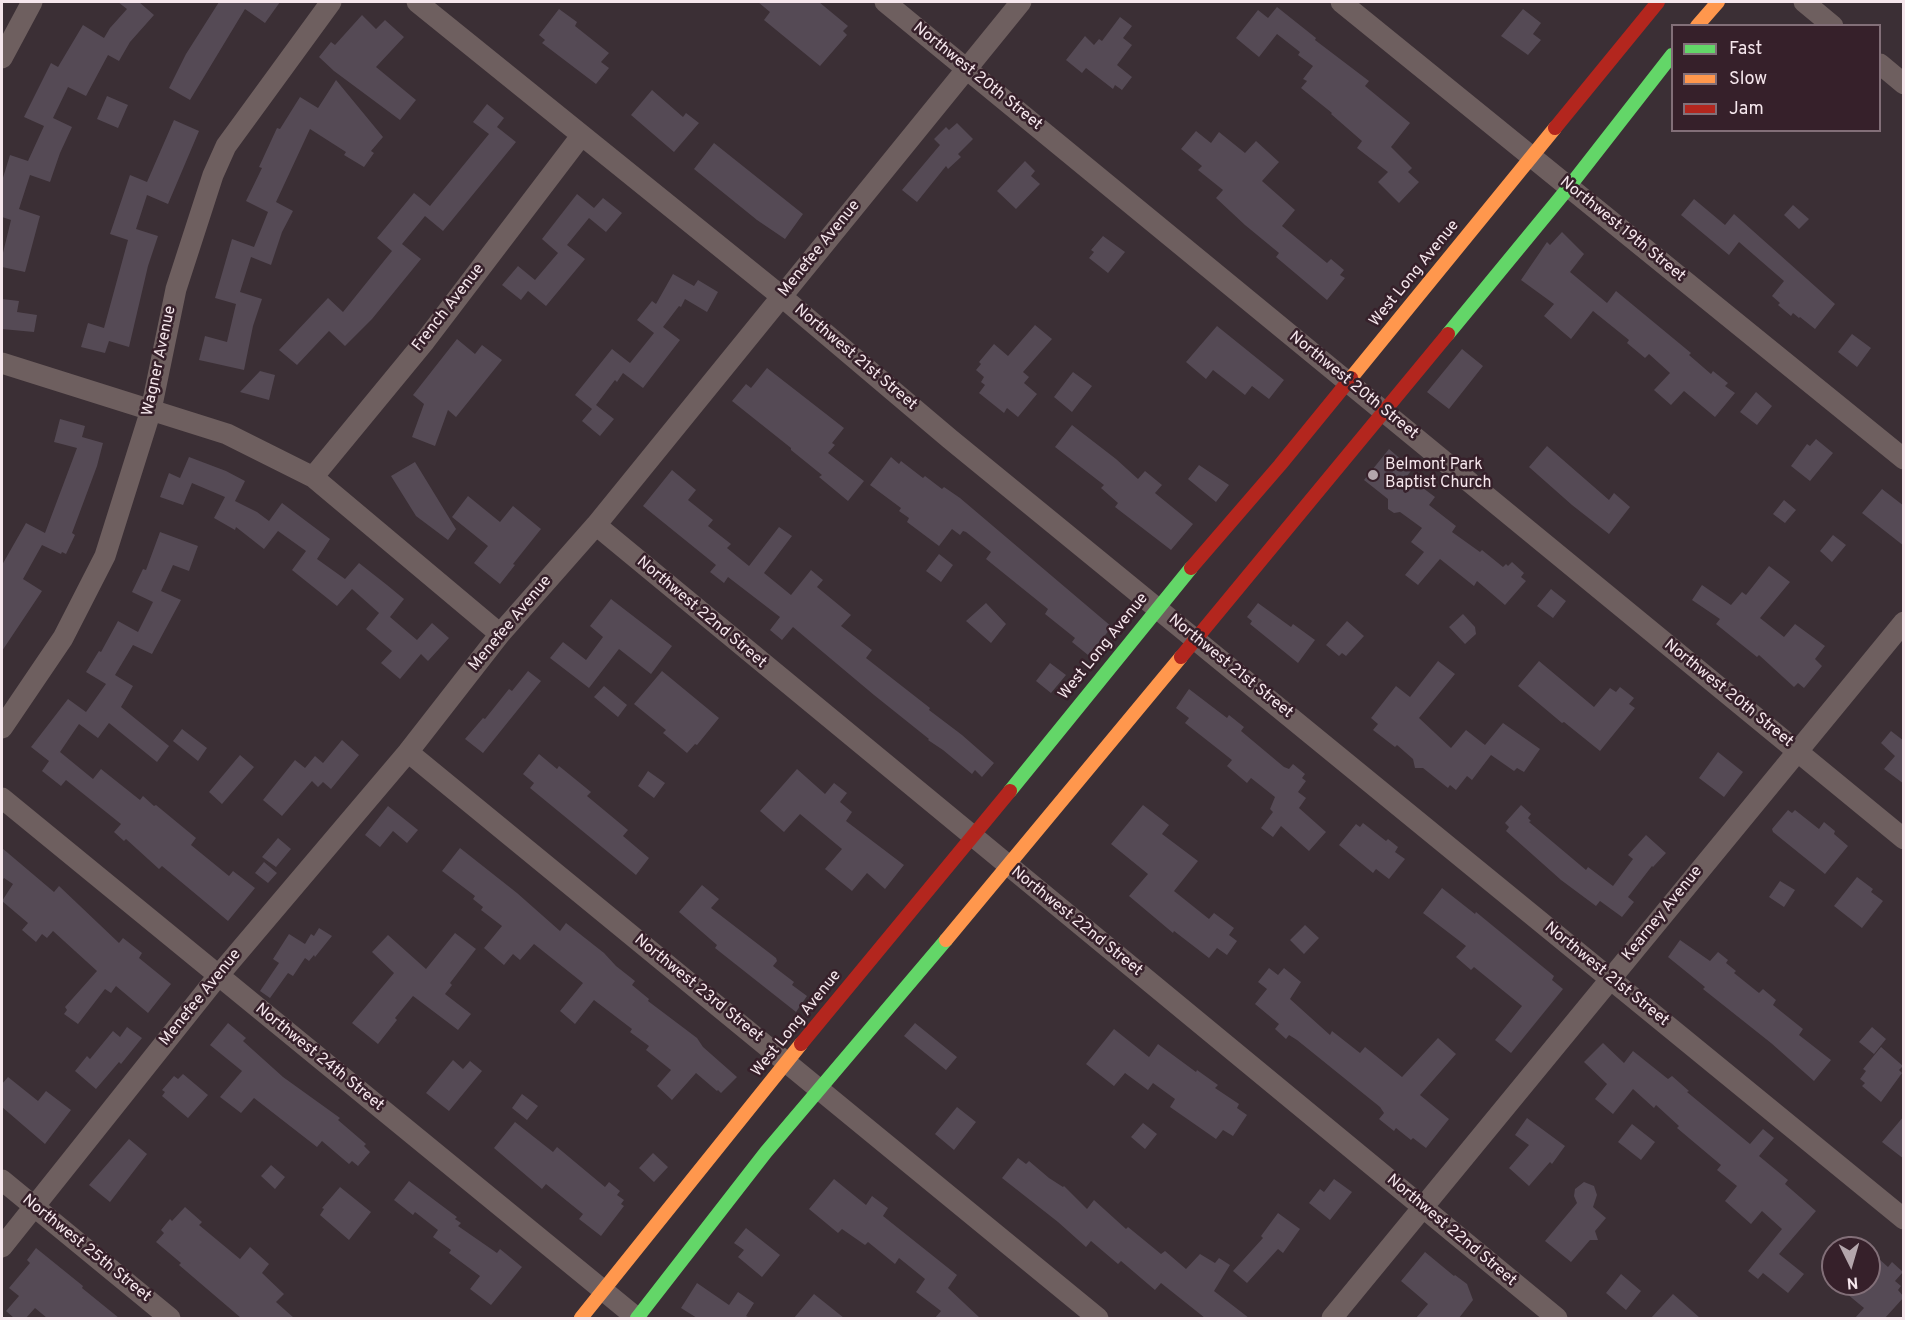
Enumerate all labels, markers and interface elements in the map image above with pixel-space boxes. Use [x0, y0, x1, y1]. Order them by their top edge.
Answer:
street label: Northwest 20th Street [909, 19, 1045, 135]
legend [1671, 24, 1881, 132]
text: Fast [1729, 38, 1762, 61]
text: Slow [1729, 68, 1767, 91]
text: Jam [1729, 98, 1764, 121]
street label: Northwest 19th Street [1555, 173, 1689, 287]
street label: Menefee Avenue [775, 197, 865, 301]
street label: West Long Avenue [1366, 217, 1464, 331]
street label: French Avenue [409, 260, 489, 356]
street label: Northwest 21st Street [790, 301, 920, 415]
street label: Wagner Avenue [139, 304, 181, 418]
street label: Northwest 20th Street [1285, 328, 1421, 444]
place label: Belmont Park Baptist Church [1385, 456, 1491, 494]
marker: Belmont Park Baptist Church [1366, 468, 1380, 482]
street label: Northwest 22nd Street [632, 553, 770, 673]
street label: Menefee Avenue [465, 572, 557, 676]
street label: West Long Avenue [1055, 590, 1153, 704]
street label: Northwest 21st Street [1164, 611, 1296, 723]
street label: Northwest 20th Street [1660, 636, 1796, 752]
street label: Northwest 22nd Street [1006, 863, 1146, 981]
street label: Kearney Avenue [1619, 863, 1707, 965]
street label: Northwest 21st Street [1540, 919, 1672, 1031]
street label: Northwest 23rd Street [630, 931, 766, 1047]
street label: Menefee Avenue [156, 946, 246, 1050]
street label: West Long Avenue [748, 967, 846, 1081]
street label: Northwest 24th Street [251, 1000, 387, 1116]
street label: Northwest 22nd Street [1382, 1171, 1520, 1291]
street label: Northwest 25th Street [18, 1191, 154, 1307]
north arrow [1821, 1236, 1881, 1296]
text: N [1846, 1271, 1859, 1292]

